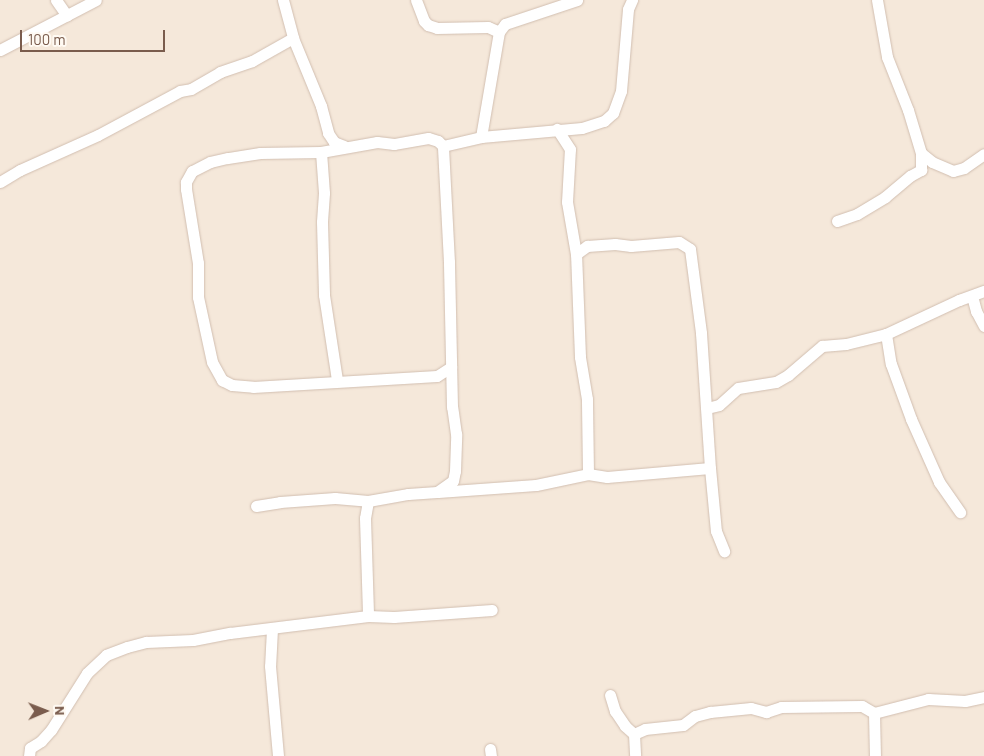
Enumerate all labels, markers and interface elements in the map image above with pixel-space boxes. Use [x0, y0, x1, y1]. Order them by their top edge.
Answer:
scale bar [22, 20, 168, 52]
text: 100 m [28, 30, 66, 48]
north arrow [20, 686, 70, 736]
text: N [52, 706, 69, 716]

